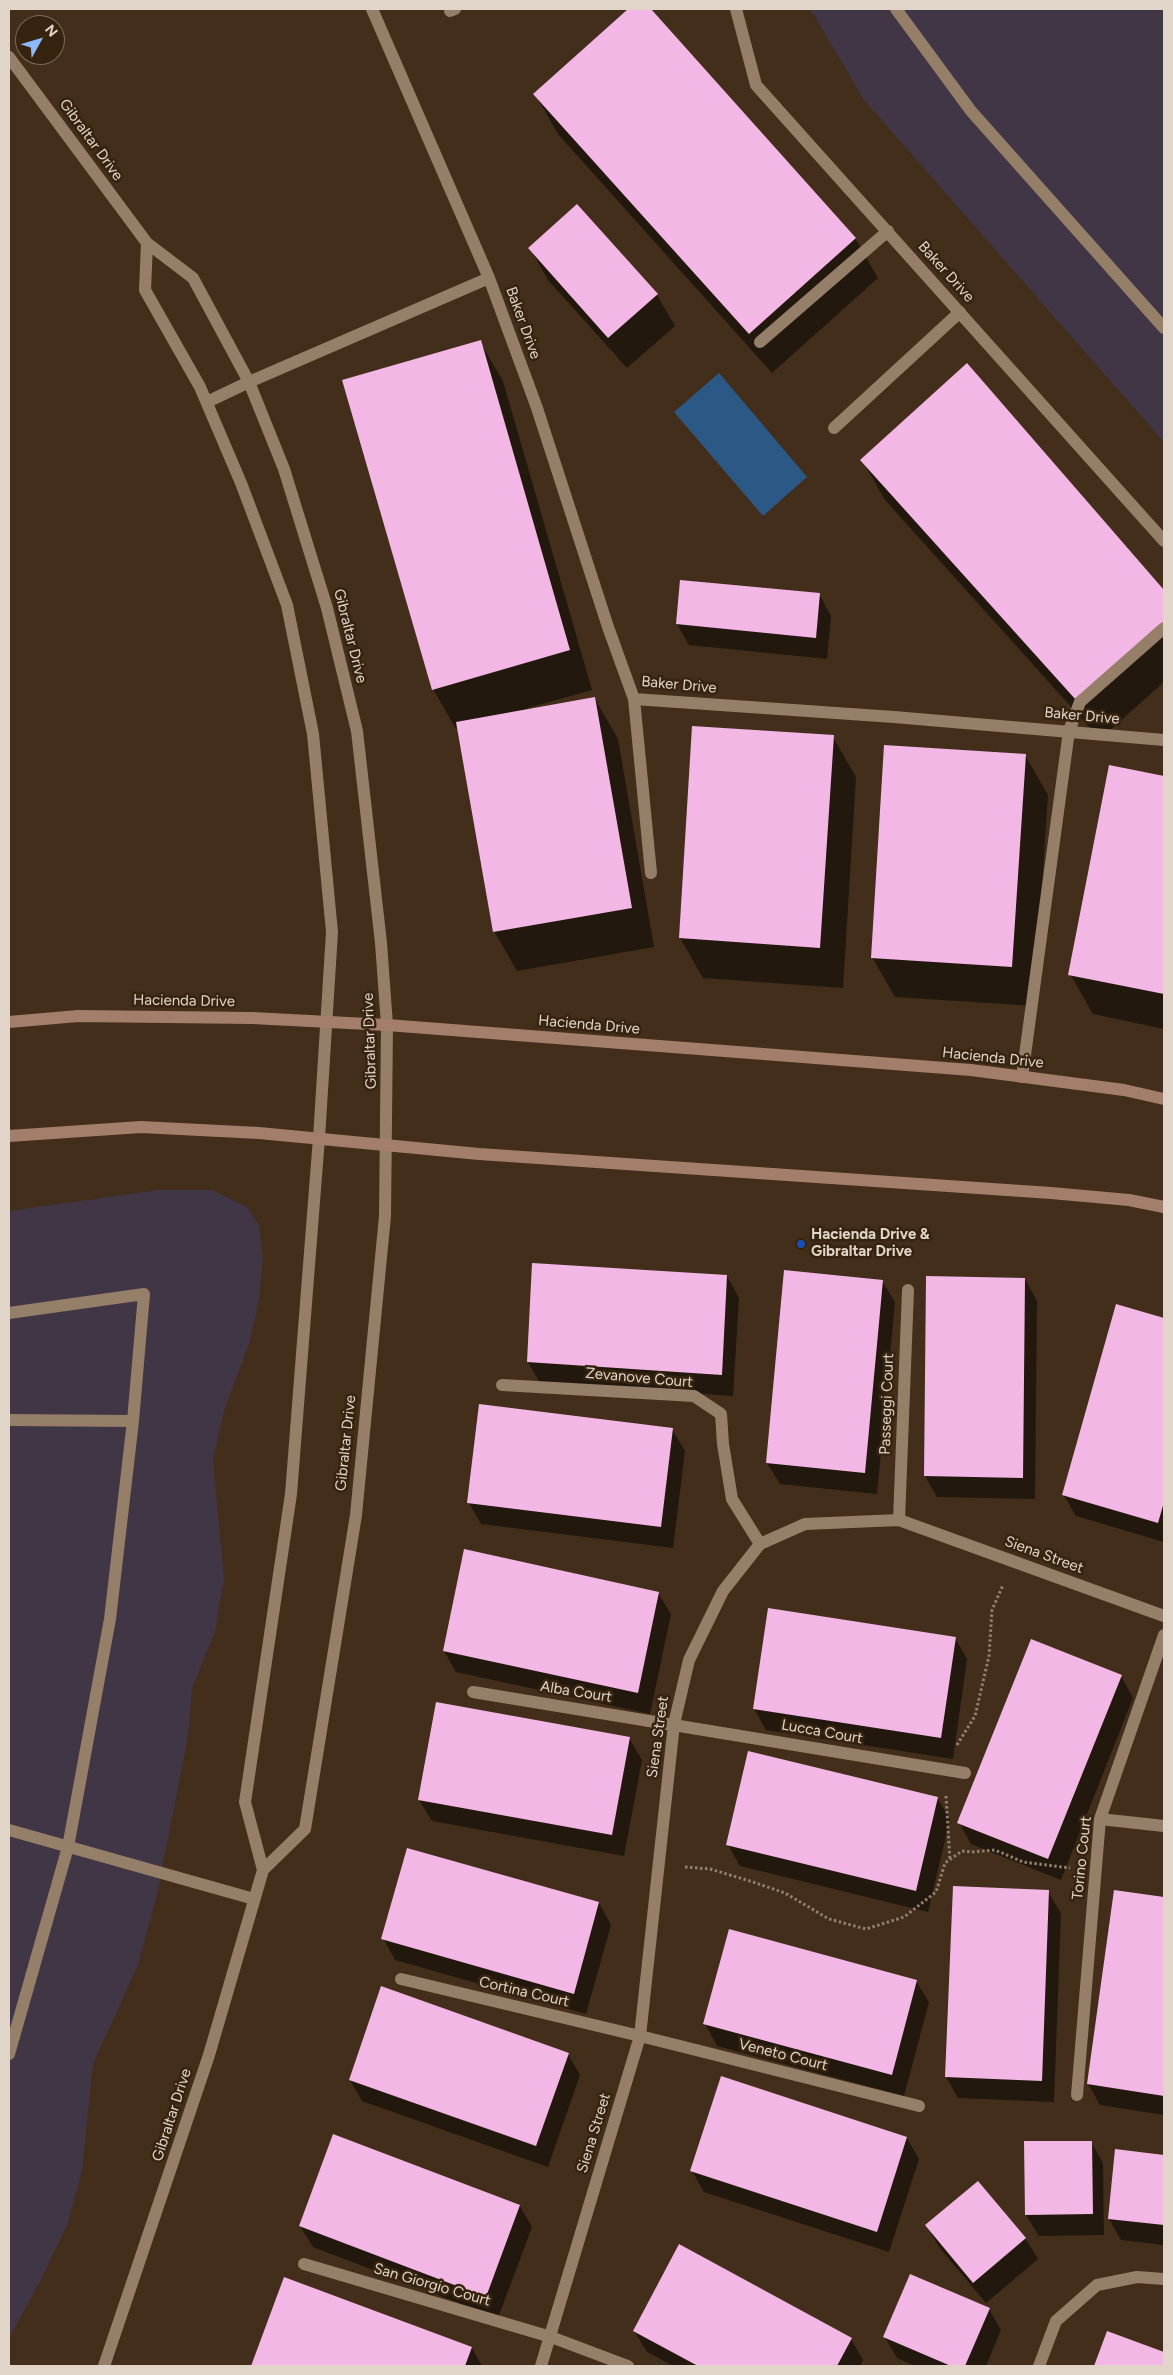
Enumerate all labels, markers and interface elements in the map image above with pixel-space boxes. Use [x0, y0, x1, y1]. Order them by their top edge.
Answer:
north arrow [15, 15, 65, 65]
text: N [41, 21, 61, 40]
street label: Gibraltar Drive [55, 96, 127, 184]
street label: Baker Drive [914, 238, 978, 306]
street label: Baker Drive [502, 284, 544, 362]
street label: Gibraltar Drive [330, 587, 370, 685]
street label: Baker Drive [641, 673, 717, 697]
street label: Baker Drive [1044, 704, 1120, 728]
street label: Hacienda Drive [133, 991, 235, 1011]
street label: Gibraltar Drive [359, 992, 381, 1090]
street label: Hacienda Drive [537, 1012, 641, 1038]
street label: Hacienda Drive [941, 1044, 1045, 1072]
place label: Hacienda Drive & Gibraltar Drive [811, 1226, 929, 1261]
marker: Hacienda Drive & Gibraltar Drive [795, 1238, 807, 1250]
street label: Passeggi Court [876, 1353, 898, 1455]
street label: Zevanove Court [584, 1364, 694, 1392]
street label: Gibraltar Drive [332, 1394, 360, 1492]
street label: Siena Street [1002, 1532, 1086, 1578]
street label: Alba Court [539, 1677, 613, 1707]
street label: Siena Street [643, 1695, 673, 1779]
street label: Lucca Court [780, 1716, 864, 1748]
street label: Torino Court [1069, 1815, 1095, 1901]
street label: Cortina Court [477, 1973, 571, 2011]
street label: Veneto Court [737, 2035, 829, 2075]
street label: Gibraltar Drive [149, 2066, 195, 2164]
street label: Siena Street [573, 2091, 615, 2175]
street label: San Giorgio Court [371, 2260, 493, 2310]

